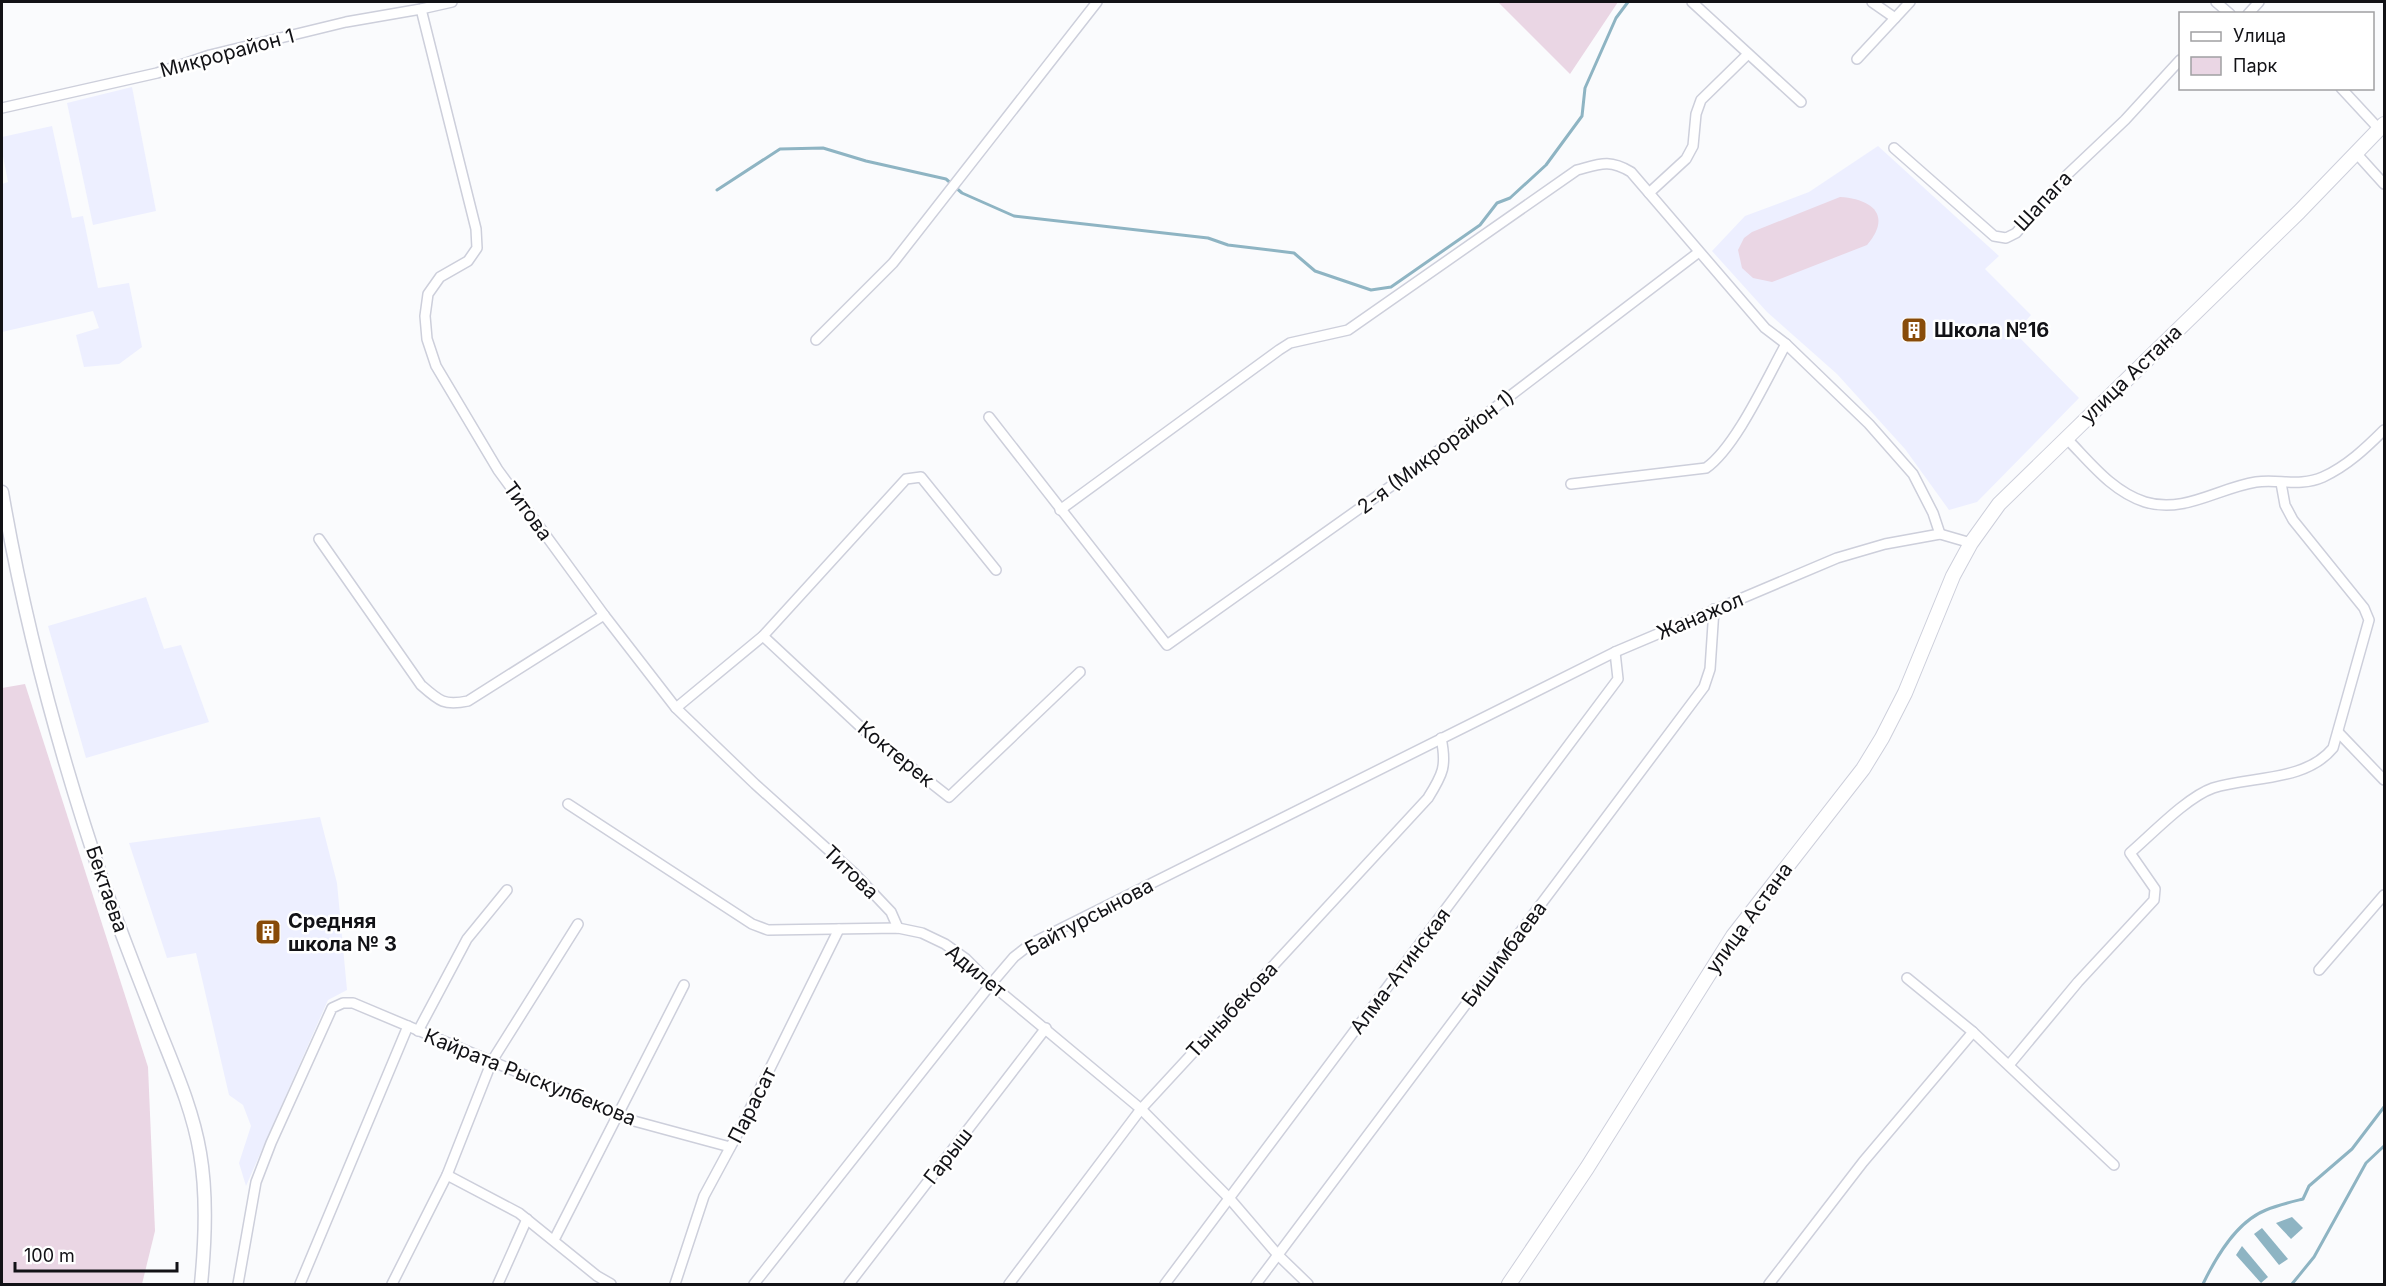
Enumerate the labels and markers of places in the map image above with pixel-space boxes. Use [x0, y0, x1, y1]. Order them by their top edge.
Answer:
building icon: Школа №16 [1899, 315, 1929, 345]
place label: Школа №16 [1934, 318, 2049, 342]
place label: Средняя школа № 3 [288, 909, 397, 956]
building icon: Средняя школа № 3 [253, 917, 283, 947]

